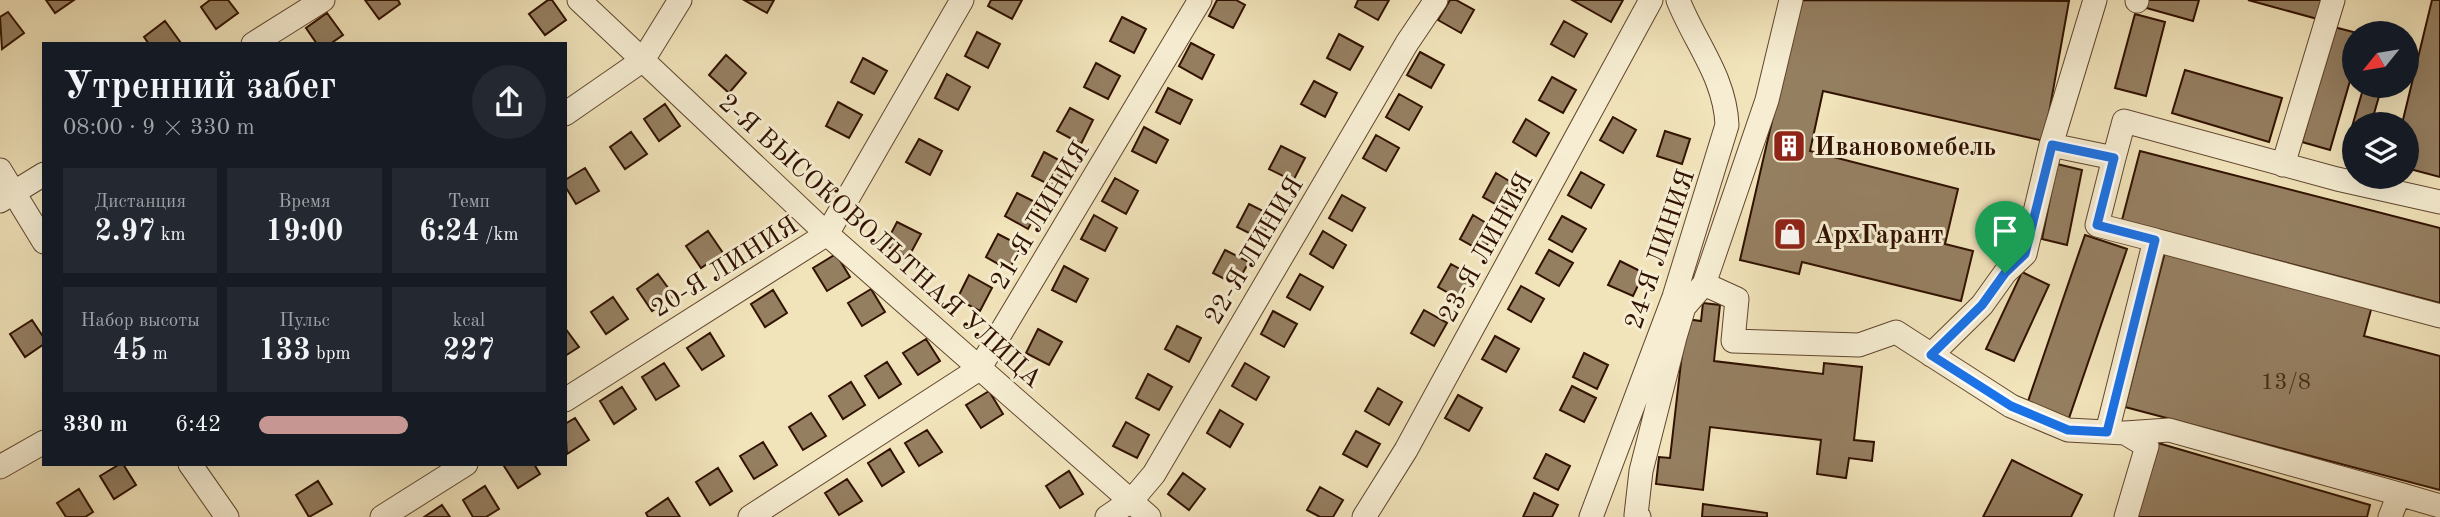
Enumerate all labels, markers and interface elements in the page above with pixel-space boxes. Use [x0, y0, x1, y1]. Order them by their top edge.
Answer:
north arrow [2342, 21, 2418, 98]
map controls [2342, 21, 2419, 189]
button: share [472, 65, 546, 139]
text: Утренний забег [63, 69, 336, 107]
street label: 2-Я ВЫСОКОВОЛЬТНАЯ УЛИЦА [713, 90, 1046, 393]
button: layers [2342, 112, 2419, 189]
text: 08:00 · 9 × 330 m [63, 116, 255, 139]
building icon: Ивановомебель [1770, 127, 1808, 165]
place label: Ивановомебель [1814, 135, 1996, 161]
street label: 21-Я ЛИНИЯ [987, 138, 1095, 294]
street label: 24-Я ЛИНИЯ [1621, 167, 1700, 333]
street label: 23-Я ЛИНИЯ [1435, 169, 1539, 327]
street label: 22-Я ЛИНИЯ [1201, 173, 1309, 329]
text: Дистанция [94, 193, 186, 212]
text: Время [278, 193, 331, 212]
text: Темп [448, 193, 490, 212]
pin [1975, 201, 2035, 273]
street label: 20-Я ЛИНИЯ [647, 212, 803, 323]
icon: arrive [1986, 212, 2024, 250]
shop icon: АрхГарант [1771, 215, 1809, 253]
text: 2.97 [95, 217, 155, 247]
text: 19:00 [265, 217, 343, 247]
text: 6:24 [419, 217, 480, 247]
place label: АрхГарант [1814, 223, 1944, 249]
text: km [155, 226, 186, 245]
text: /km [480, 226, 519, 245]
text: Набор высоты [81, 312, 200, 331]
text: Пульс [279, 312, 330, 331]
text: kcal [452, 312, 485, 331]
text: 45 [113, 336, 147, 366]
text: 133 [258, 336, 311, 366]
text: 227 [443, 336, 495, 366]
text: m [147, 345, 168, 364]
text: bpm [311, 345, 351, 364]
house number: 13/8 [2261, 371, 2311, 394]
text: 330 m [63, 413, 128, 436]
text: 6:42 [175, 413, 221, 436]

